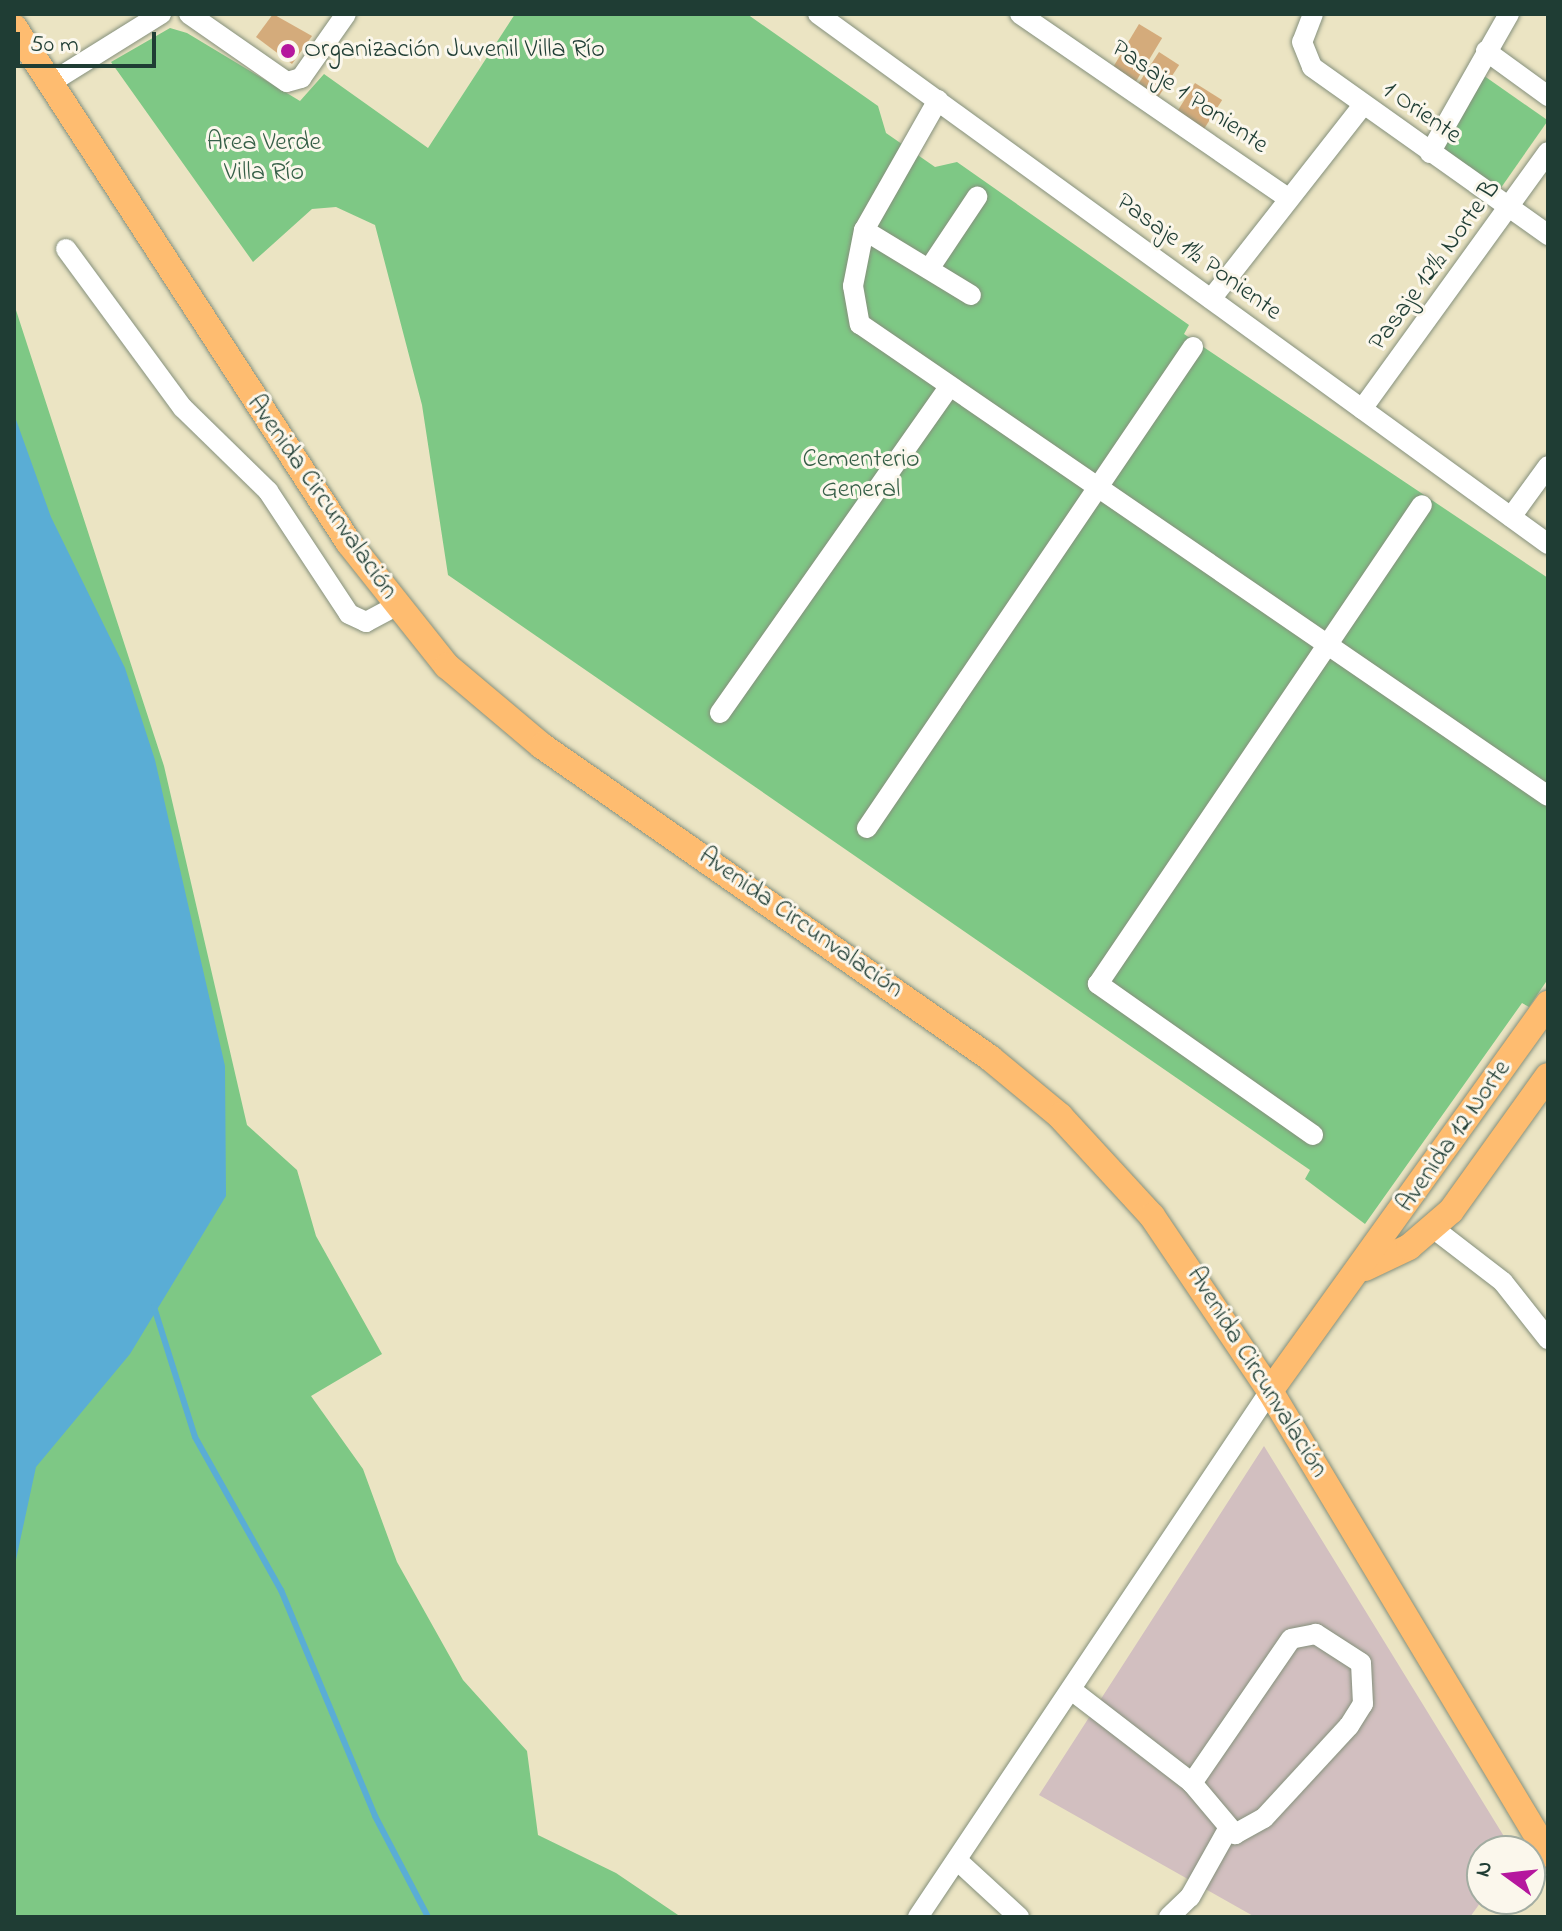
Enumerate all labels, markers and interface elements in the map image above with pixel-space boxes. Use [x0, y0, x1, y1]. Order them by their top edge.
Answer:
scale bar [20, 16, 160, 66]
text: 50 m [30, 28, 79, 63]
street label: Pasaje 1 Poniente [1105, 34, 1273, 162]
place label: Organización Juvenil Villa Río [304, 35, 605, 67]
marker: Organización Juvenil Villa Río [279, 42, 297, 60]
street label: 1 Oriente [1375, 76, 1467, 152]
park label: Area Verde Villa Río [207, 128, 321, 190]
street label: Pasaje 12½ Norte B [1363, 174, 1509, 358]
street label: Pasaje 1½ Poniente [1109, 187, 1287, 329]
street label: Avenida Circunvalación [239, 390, 403, 606]
park label: Cementerio General [802, 445, 920, 506]
street label: Avenida Circunvalación [692, 842, 908, 1006]
street label: Avenida 12 Norte [1391, 1055, 1519, 1219]
street label: Avenida Circunvalación [1179, 1262, 1333, 1484]
north arrow [1466, 1835, 1546, 1915]
text: N [1467, 1858, 1502, 1881]

